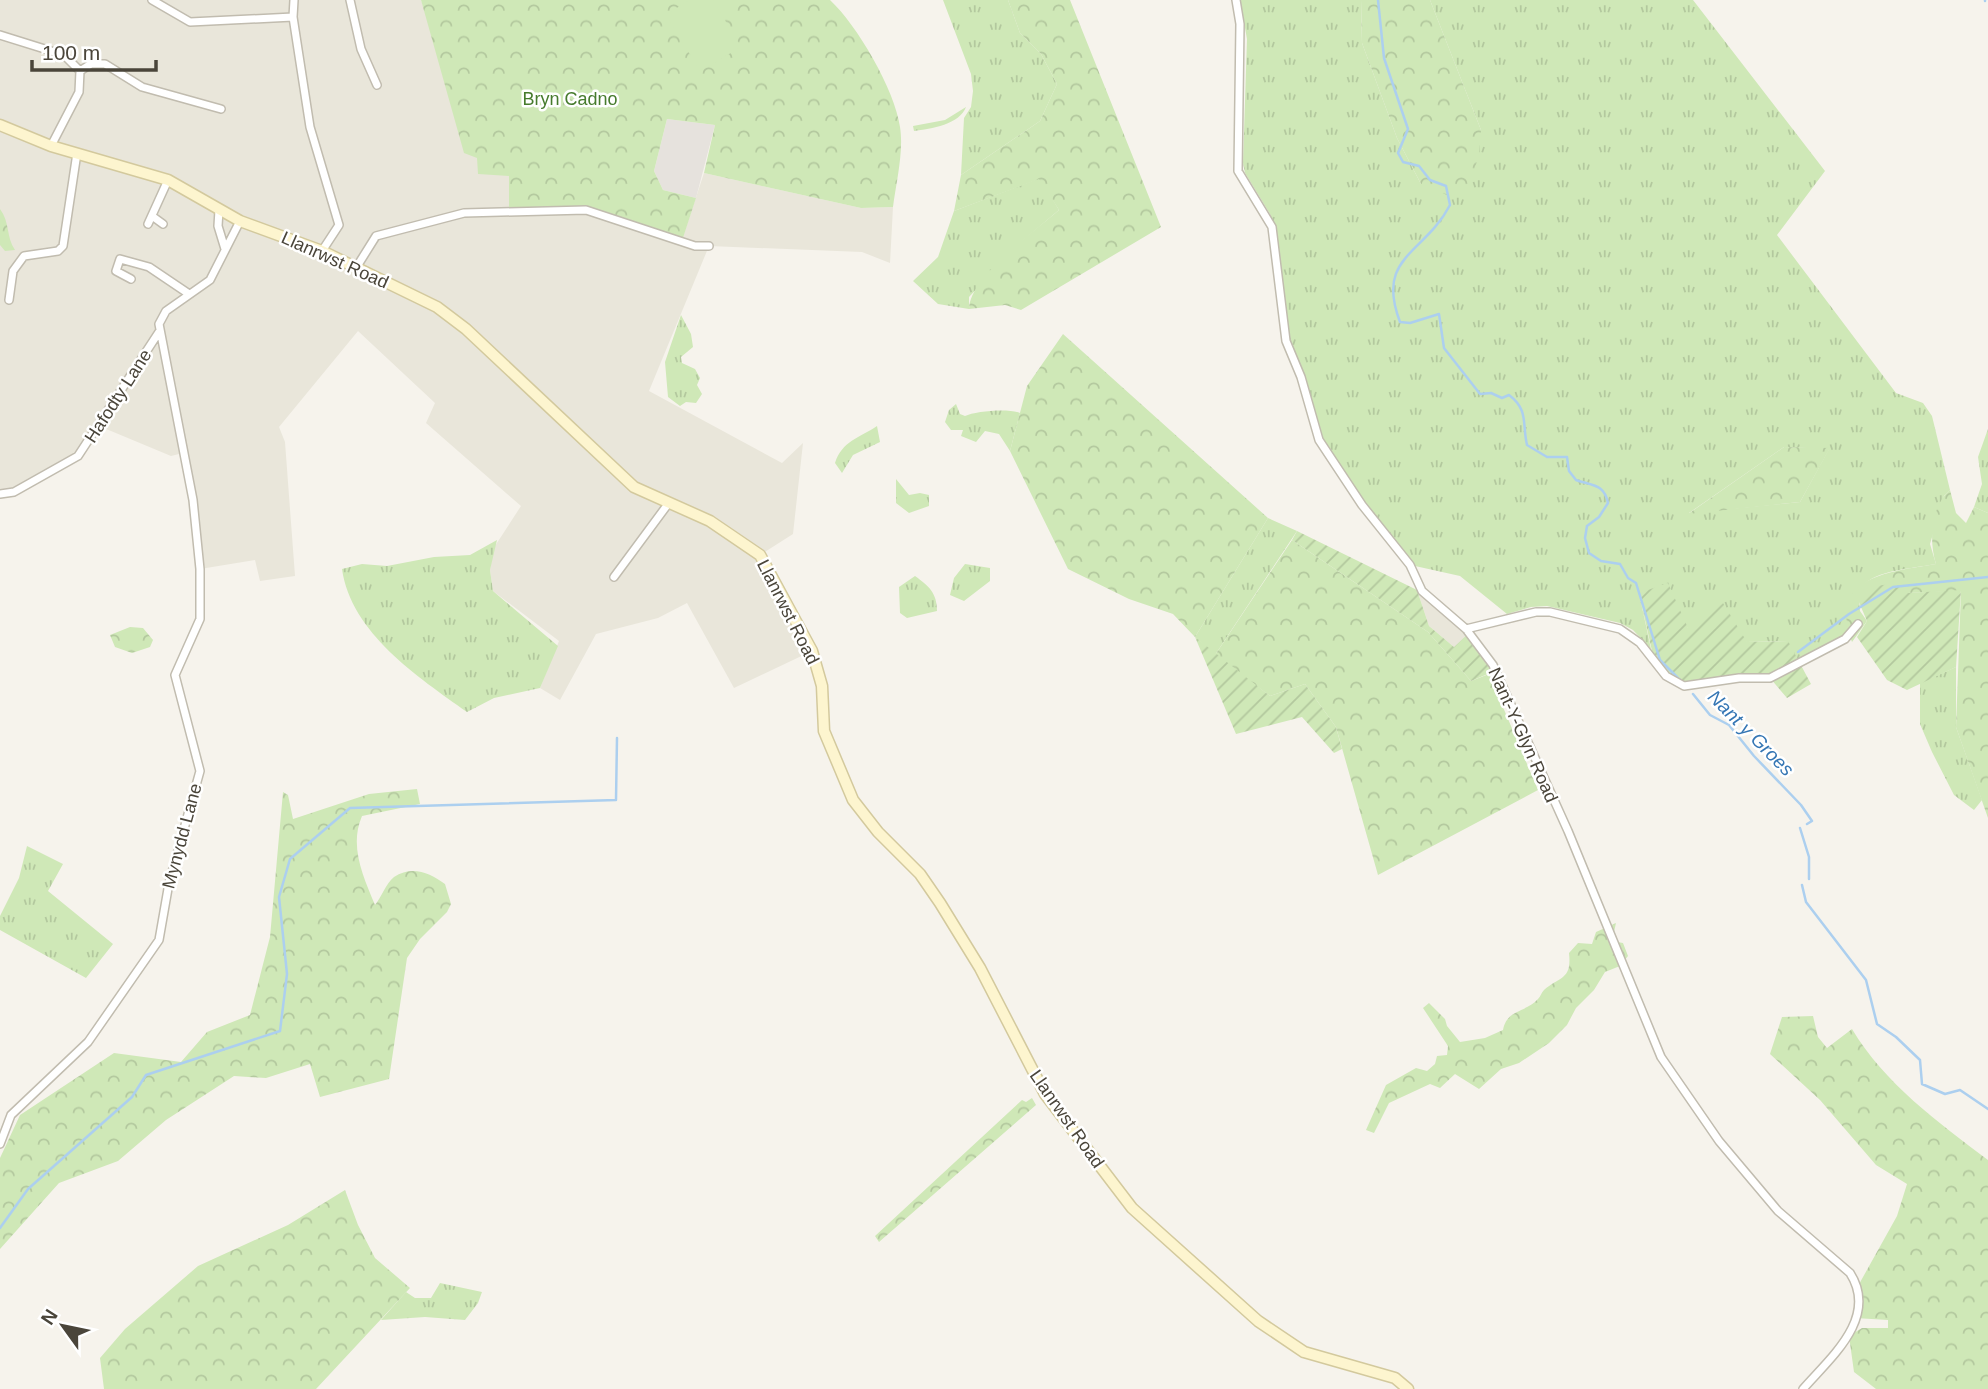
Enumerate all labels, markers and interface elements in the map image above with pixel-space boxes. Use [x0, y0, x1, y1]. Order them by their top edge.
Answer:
scale bar [32, 28, 156, 72]
text: 100 m [42, 41, 100, 64]
park label: Bryn Cadno [522, 89, 618, 109]
street label: Llanrwst Road [278, 227, 392, 293]
street label: Hafodty Lane [80, 346, 156, 446]
street label: Llanrwst Road [753, 556, 823, 668]
street label: Nant-Y-Glyn Road [1484, 665, 1562, 805]
water label: Nant y Groes [1704, 686, 1798, 780]
street label: Mynydd Lane [158, 781, 206, 891]
street label: Llanrwst Road [1026, 1066, 1108, 1172]
north arrow [28, 1291, 98, 1361]
text: N [37, 1306, 62, 1328]

